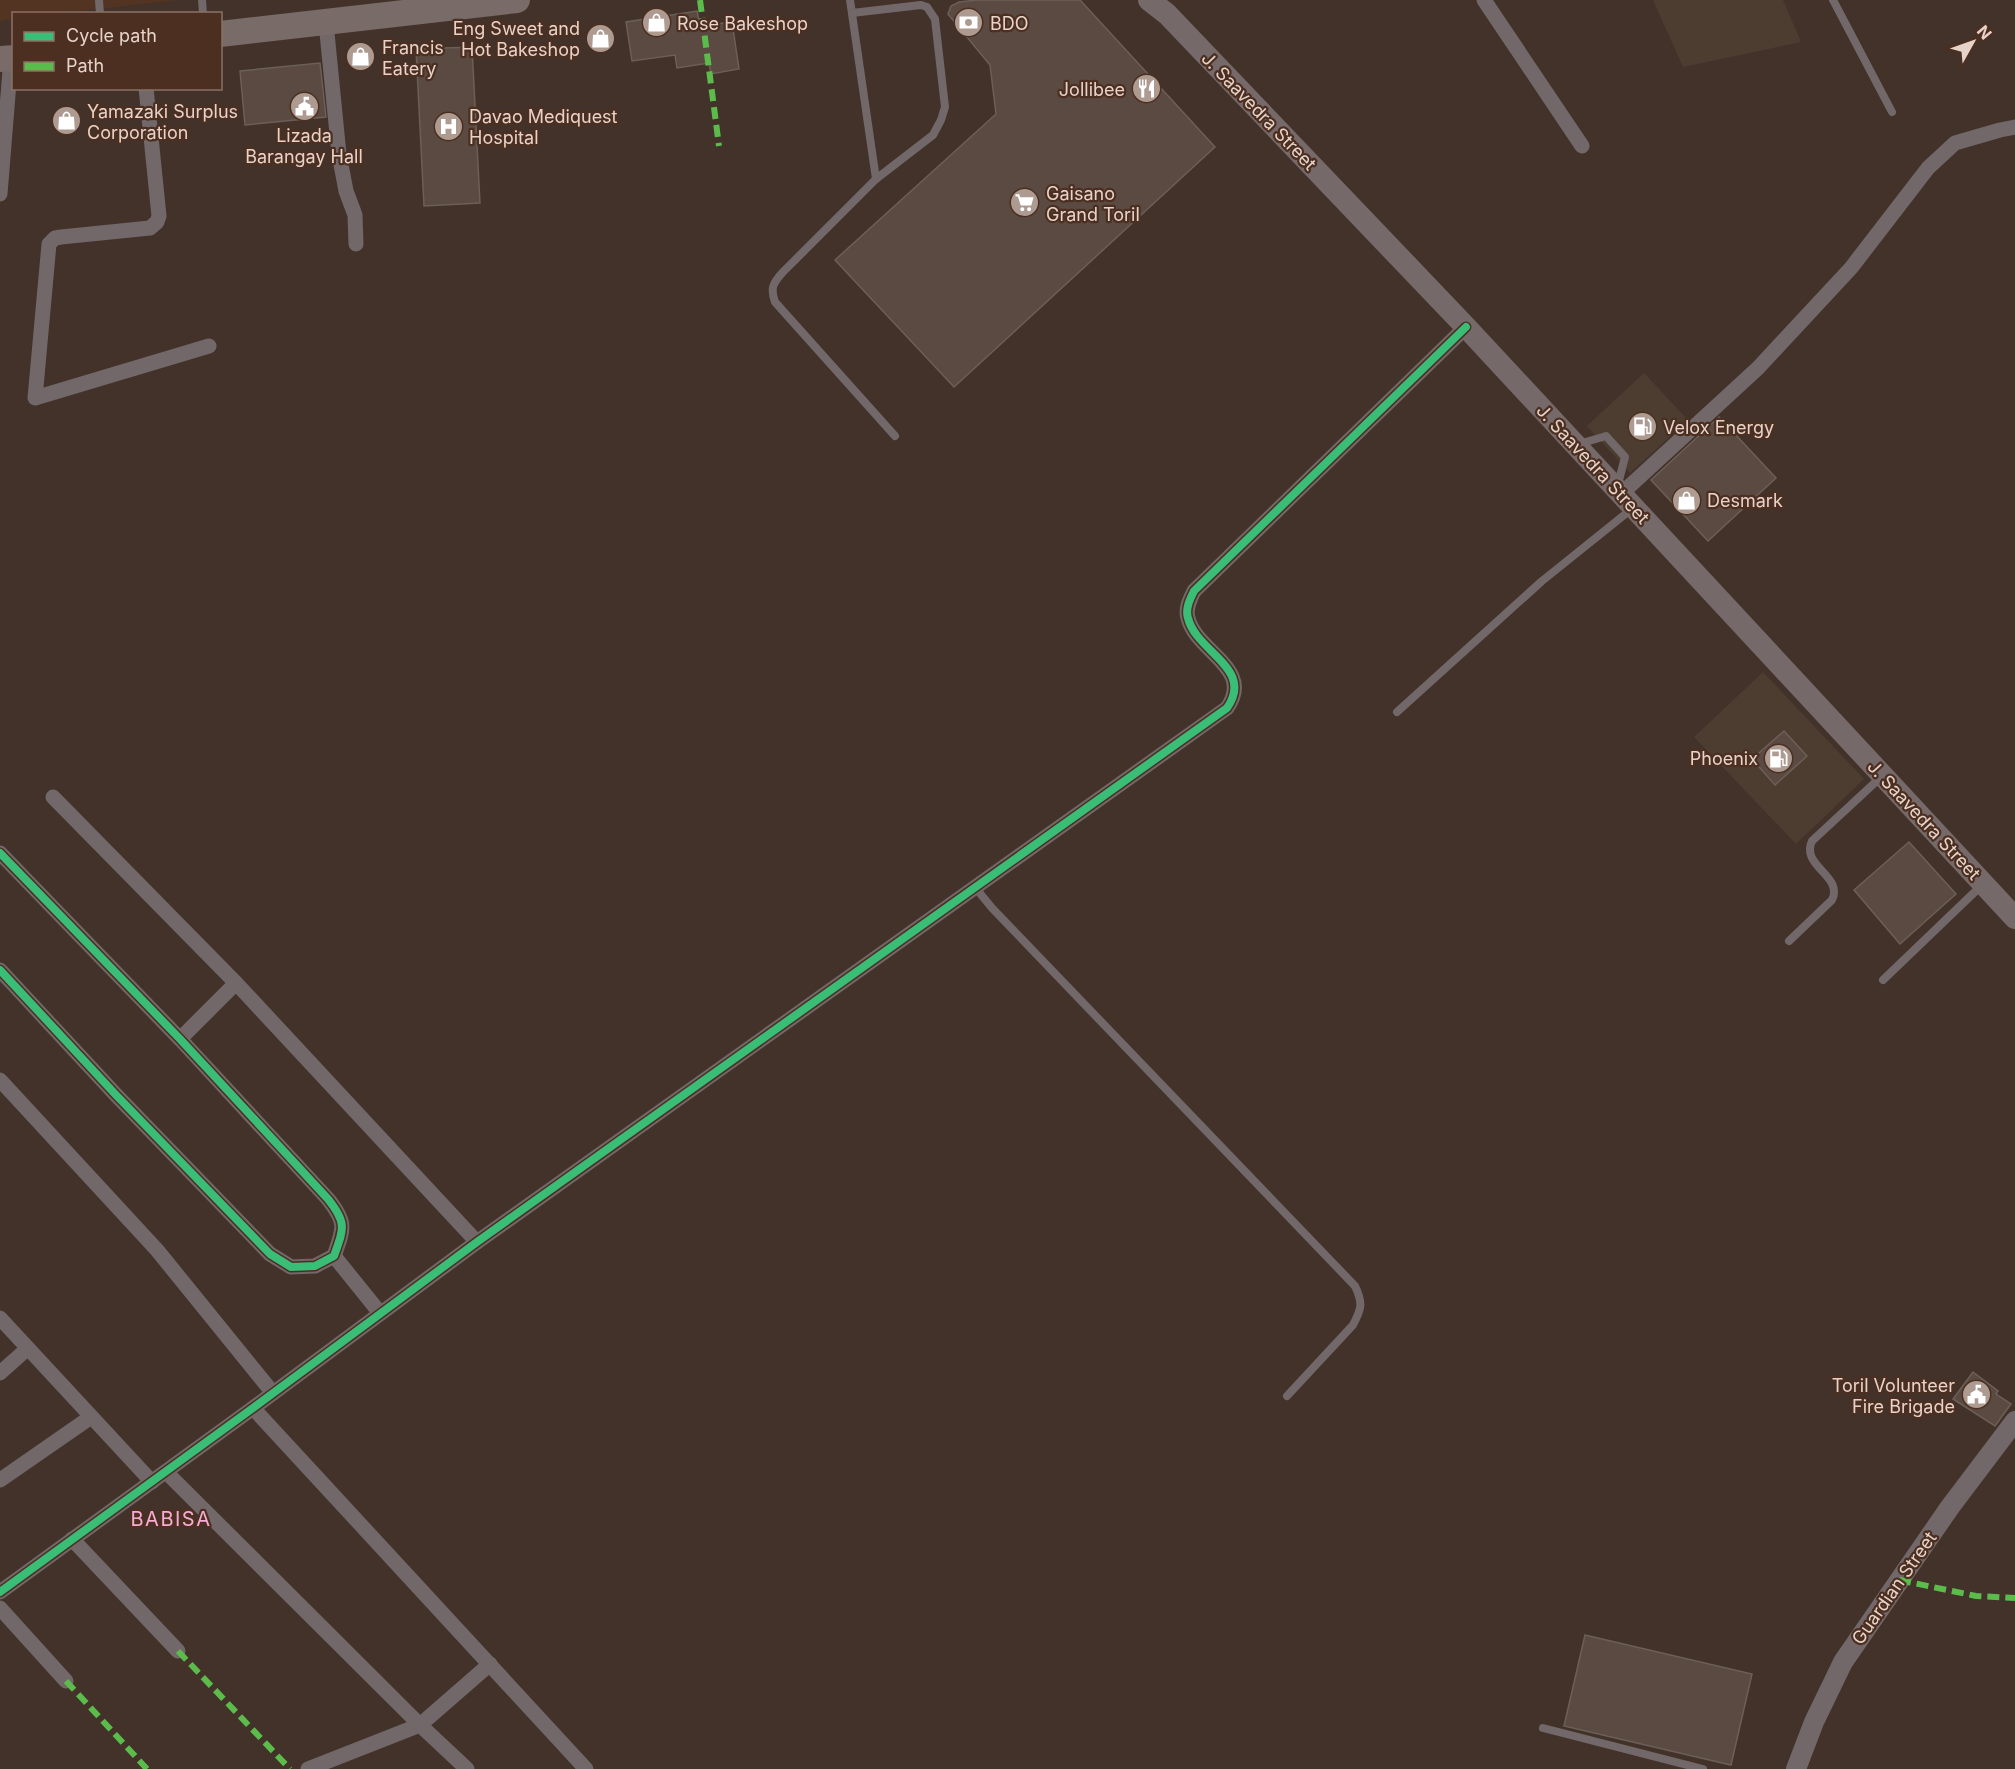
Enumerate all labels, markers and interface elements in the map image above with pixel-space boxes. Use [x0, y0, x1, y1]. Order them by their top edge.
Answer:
shop icon: Rose Bakeshop [640, 7, 672, 39]
bank icon: BDO [953, 7, 985, 39]
legend [12, 12, 222, 90]
north arrow [1943, 12, 2003, 72]
place label: Rose Bakeshop [677, 13, 808, 34]
place label: BDO [990, 13, 1029, 34]
place label: Eng Sweet and Hot Bakeshop [453, 18, 580, 60]
text: N [1973, 21, 1996, 43]
shop icon: Eng Sweet and Hot Bakeshop [585, 22, 617, 54]
text: Cycle path [66, 25, 157, 46]
place label: Francis Eatery [382, 37, 444, 79]
shop icon: Francis Eatery [345, 41, 377, 73]
street label: J. Saavedra Street [1197, 48, 1321, 174]
text: Path [66, 55, 104, 76]
restaurant icon: Jollibee [1130, 73, 1162, 105]
place label: Jollibee [1059, 79, 1125, 100]
public building icon: Lizada Barangay Hall [288, 90, 320, 122]
place label: Yamazaki Surplus Corporation [87, 101, 238, 143]
shop icon: Yamazaki Surplus Corporation [50, 105, 82, 137]
place label: Davao Mediquest Hospital [469, 106, 618, 148]
hospital icon: Davao Mediquest Hospital [432, 110, 464, 142]
place label: Lizada Barangay Hall [245, 125, 363, 167]
place label: Gaisano Grand Toril [1046, 183, 1140, 225]
supermarket icon: Gaisano Grand Toril [1009, 187, 1041, 219]
street label: J. Saavedra Street [1532, 400, 1654, 528]
fuel station icon: Velox Energy [1626, 411, 1658, 443]
place label: Velox Energy [1663, 417, 1774, 438]
shop icon: Desmark [1670, 484, 1702, 516]
place label: Desmark [1707, 490, 1783, 511]
fuel station icon: Phoenix [1763, 742, 1795, 774]
place label: Phoenix [1690, 748, 1758, 769]
street label: J. Saavedra Street [1863, 756, 1985, 884]
place label: Toril Volunteer Fire Brigade [1832, 1375, 1955, 1417]
public building icon: Toril Volunteer Fire Brigade [1960, 1379, 1992, 1411]
district label: BABISA [131, 1507, 211, 1531]
street label: Guardian Street [1847, 1528, 1941, 1648]

